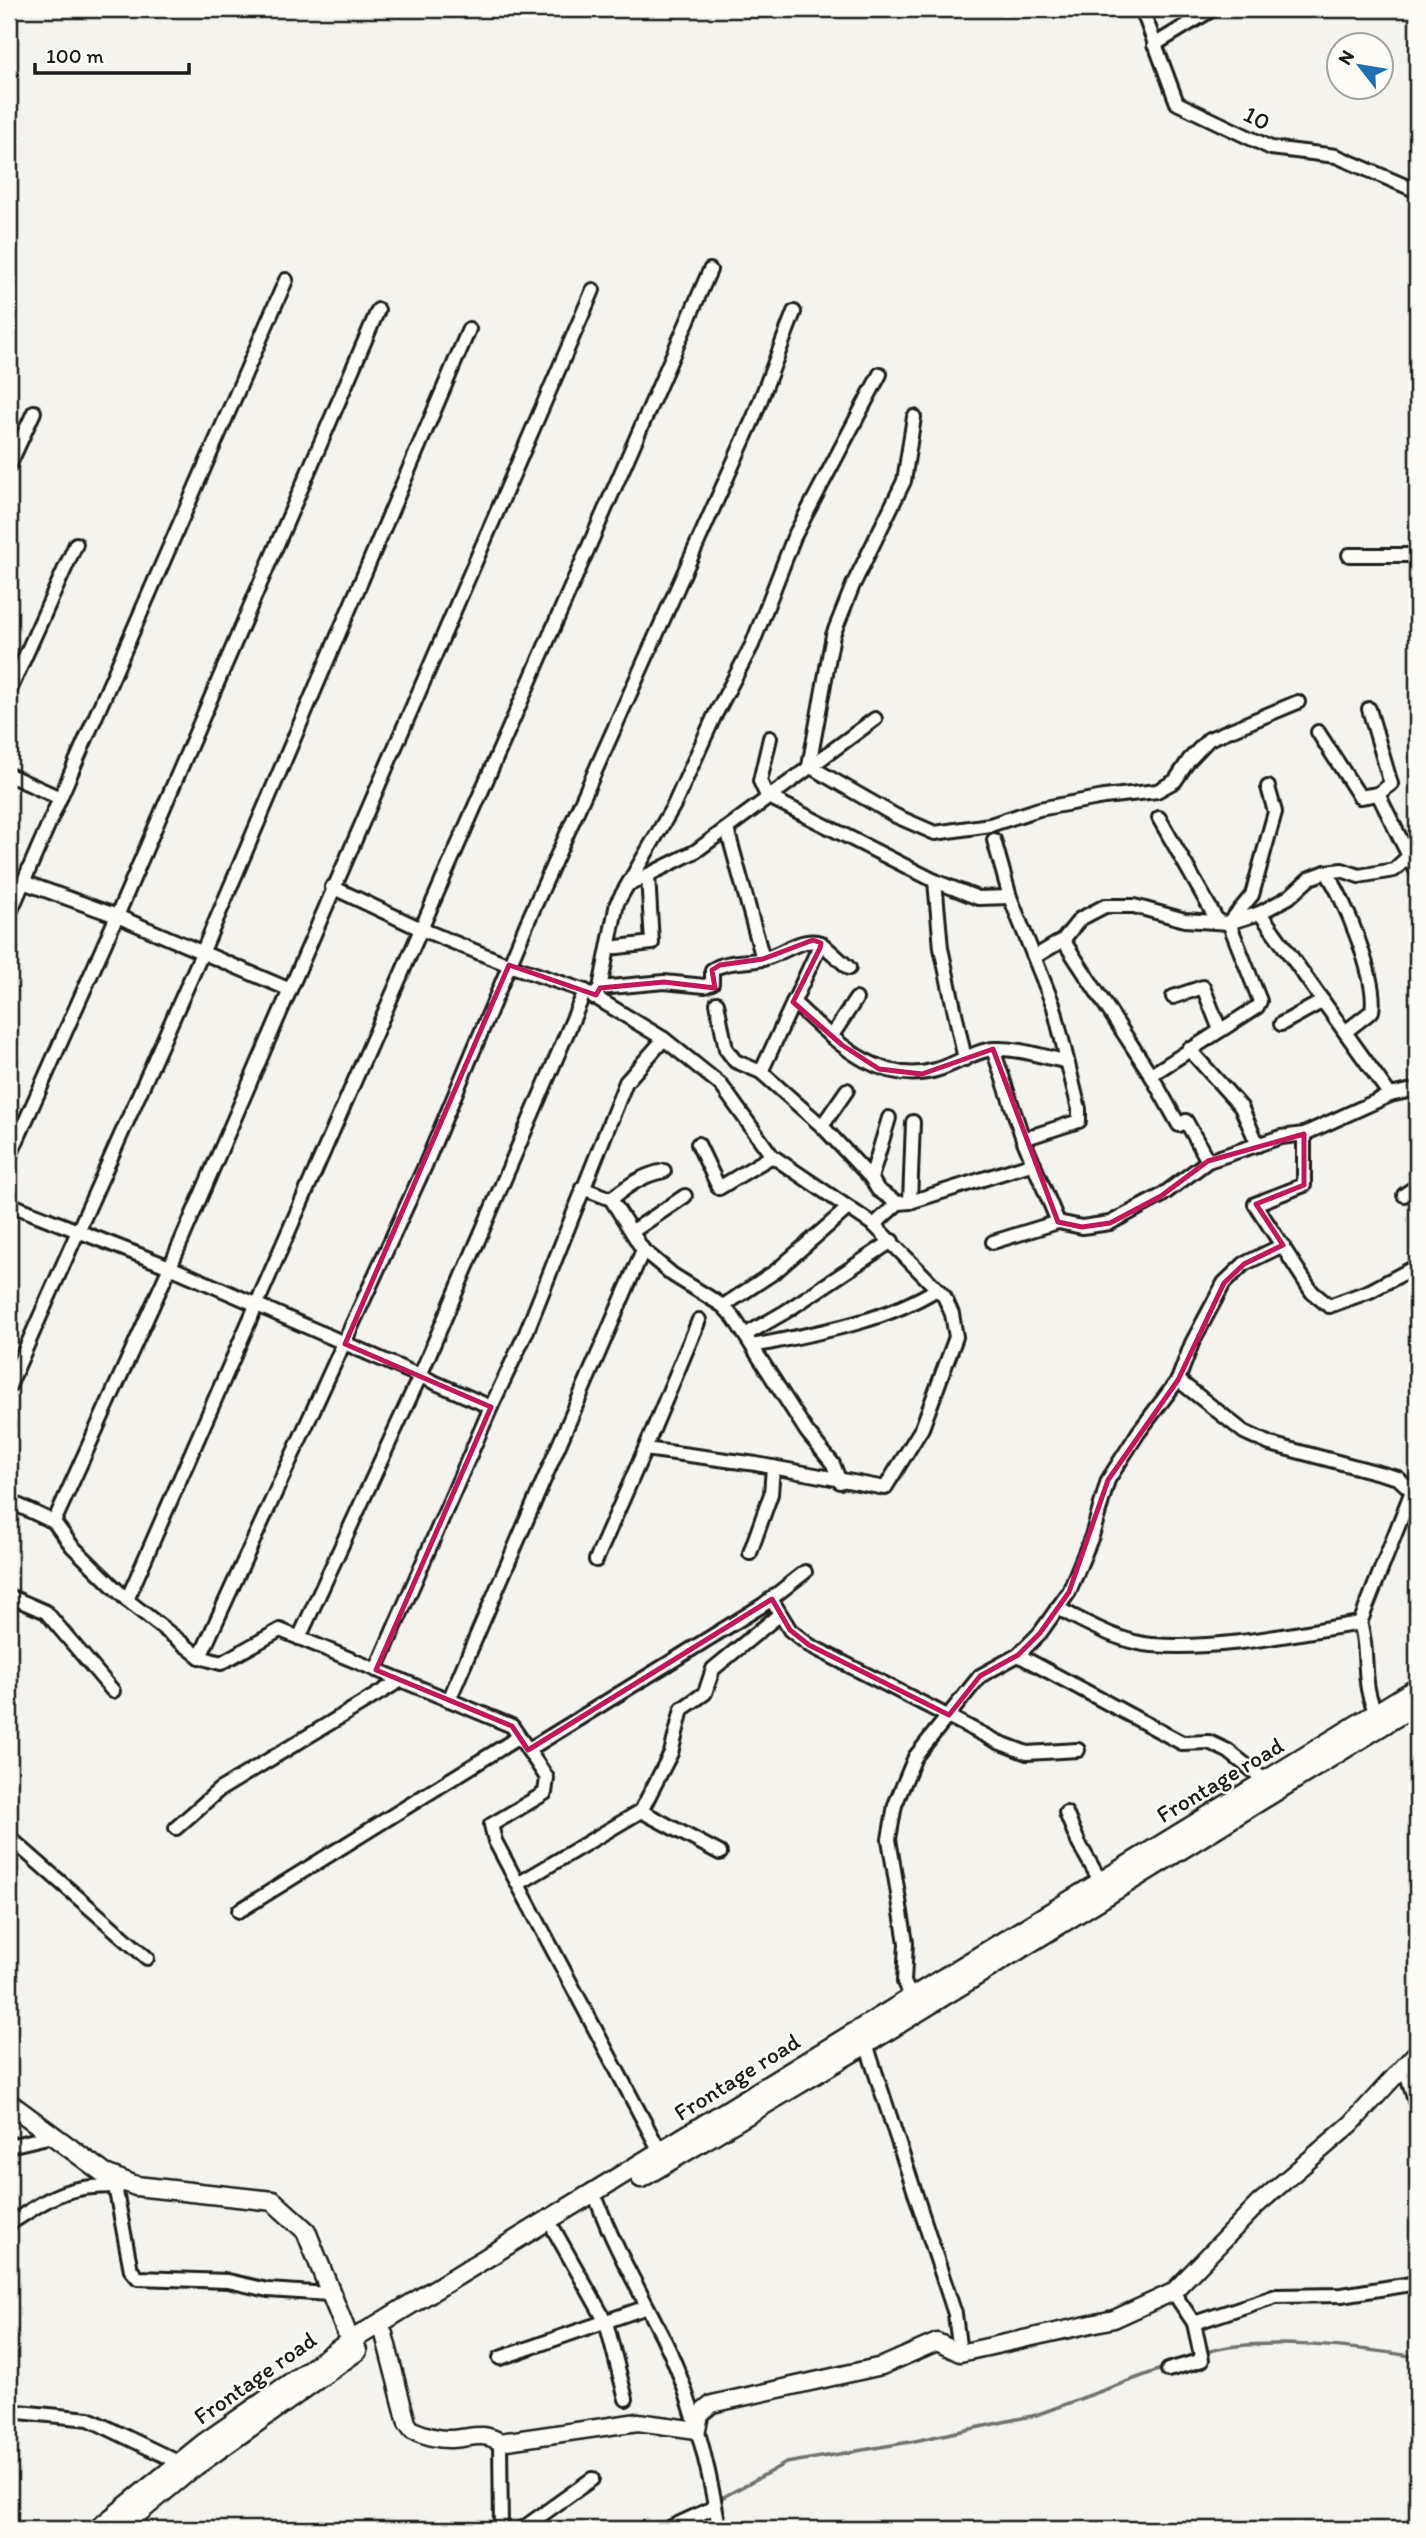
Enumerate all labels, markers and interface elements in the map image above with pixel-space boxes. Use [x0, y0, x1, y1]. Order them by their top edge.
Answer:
scale bar [35, 32, 189, 76]
north arrow [1324, 32, 1394, 102]
text: 100 m [46, 43, 104, 68]
text: N [1333, 46, 1359, 69]
street label: 10 [1239, 99, 1275, 136]
street label: Frontage road [1151, 1730, 1289, 1829]
street label: Frontage road [668, 2026, 805, 2127]
street label: Frontage road [188, 2325, 322, 2430]

